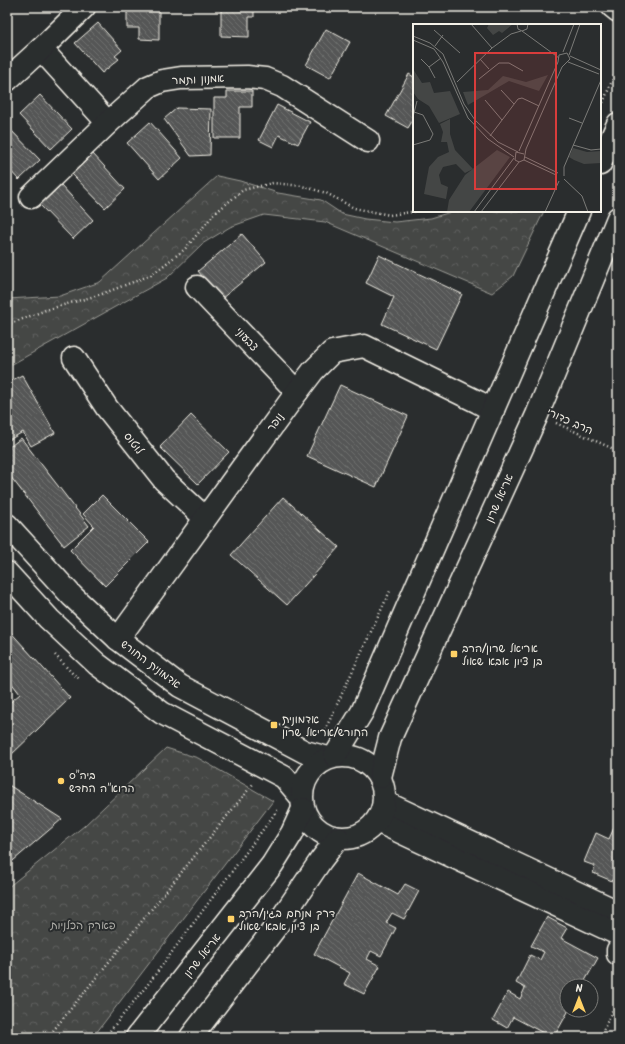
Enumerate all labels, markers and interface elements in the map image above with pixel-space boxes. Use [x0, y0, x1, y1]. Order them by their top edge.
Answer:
inset map [413, 24, 601, 212]
street label: אמנון ותמר [171, 70, 225, 90]
street label: צבעוני [230, 323, 262, 356]
street label: הרב כדורי [544, 404, 596, 440]
street label: נופר [263, 409, 289, 436]
street label: לוטוס [119, 429, 148, 459]
street label: אריאל שרון [481, 471, 519, 526]
street label: אדמונית החורש [116, 636, 185, 694]
place label: אריאל שרון/הרב בן ציון אבא שאול [462, 640, 542, 671]
marker: אריאל שרון/הרב בן ציון אבא שאול [449, 649, 459, 659]
place label: אדמונית החורש/אריאל שרון [282, 711, 368, 742]
marker: אדמונית החורש/אריאל שרון [269, 720, 279, 730]
place label: ביה"ס הרוא"ה החדש [69, 767, 135, 798]
marker: ביה"ס הרוא"ה החדש [56, 776, 66, 786]
place label: דרך מנחם בגין/הרב בן ציון אבא שאול [239, 905, 335, 936]
marker: דרך מנחם בגין/הרב בן ציון אבא שאול [226, 914, 236, 924]
park label: פארק הכלניות [49, 917, 116, 935]
street label: אריאל שרון [180, 930, 226, 982]
north arrow [559, 978, 599, 1018]
text: N [576, 980, 583, 998]

